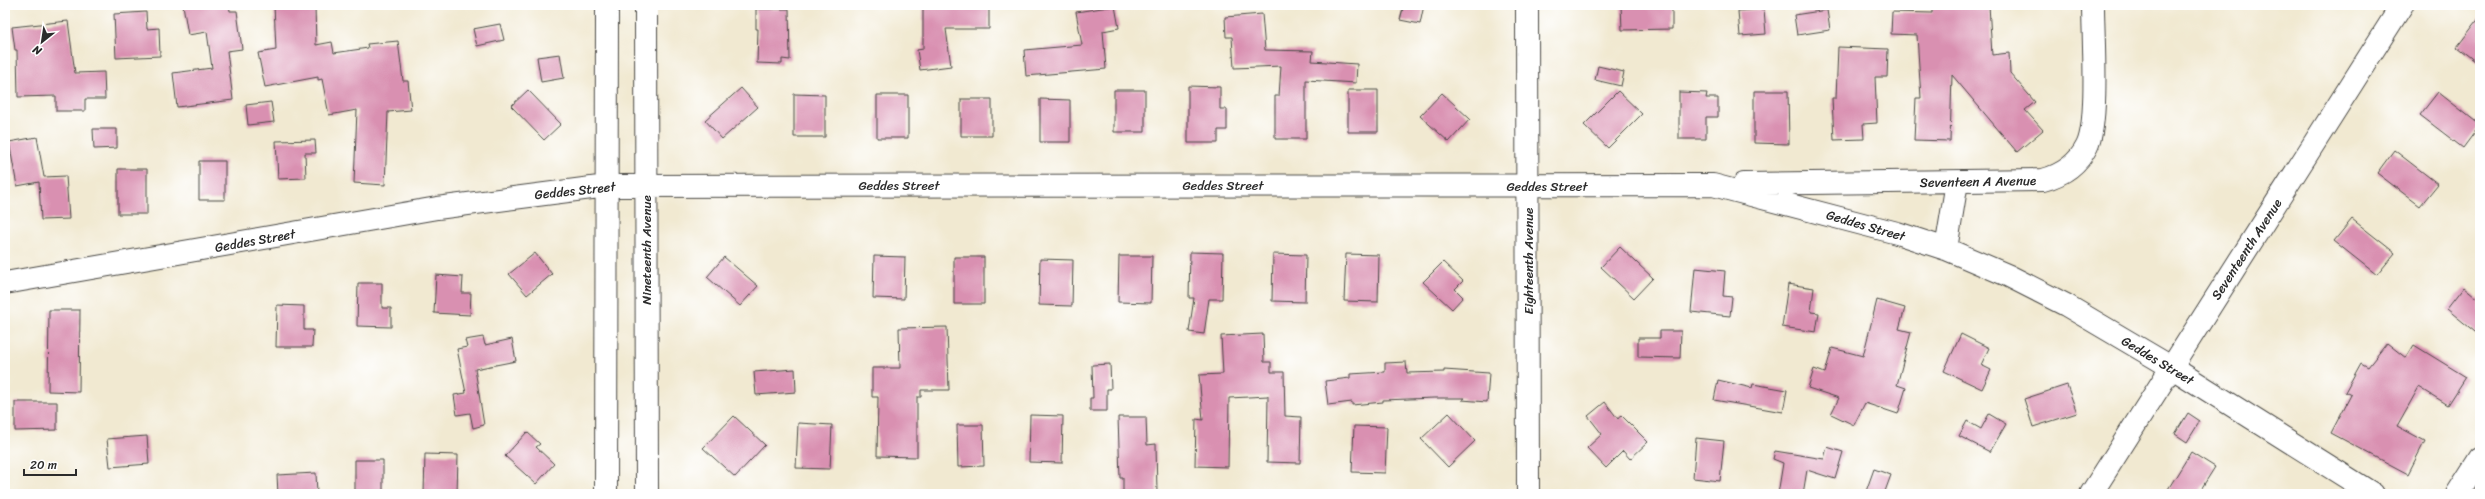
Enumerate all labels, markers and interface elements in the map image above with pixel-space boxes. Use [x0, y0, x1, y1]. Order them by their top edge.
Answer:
north arrow [22, 22, 62, 62]
text: N [29, 40, 46, 61]
street label: Seventeen A Avenue [1920, 169, 2036, 194]
street label: Geddes Street [858, 174, 940, 197]
street label: Geddes Street [1182, 174, 1264, 197]
street label: Geddes Street [533, 175, 617, 206]
street label: Geddes Street [1506, 175, 1588, 198]
street label: Seventeenth Avenue [2205, 194, 2288, 305]
street label: Nineteenth Avenue [635, 195, 658, 305]
street label: Geddes Street [1824, 203, 1909, 248]
street label: Eighteenth Avenue [1517, 208, 1540, 314]
street label: Geddes Street [213, 222, 298, 259]
street label: Geddes Street [2117, 330, 2199, 392]
scale bar [24, 451, 76, 477]
text: 20 m [30, 454, 57, 476]

